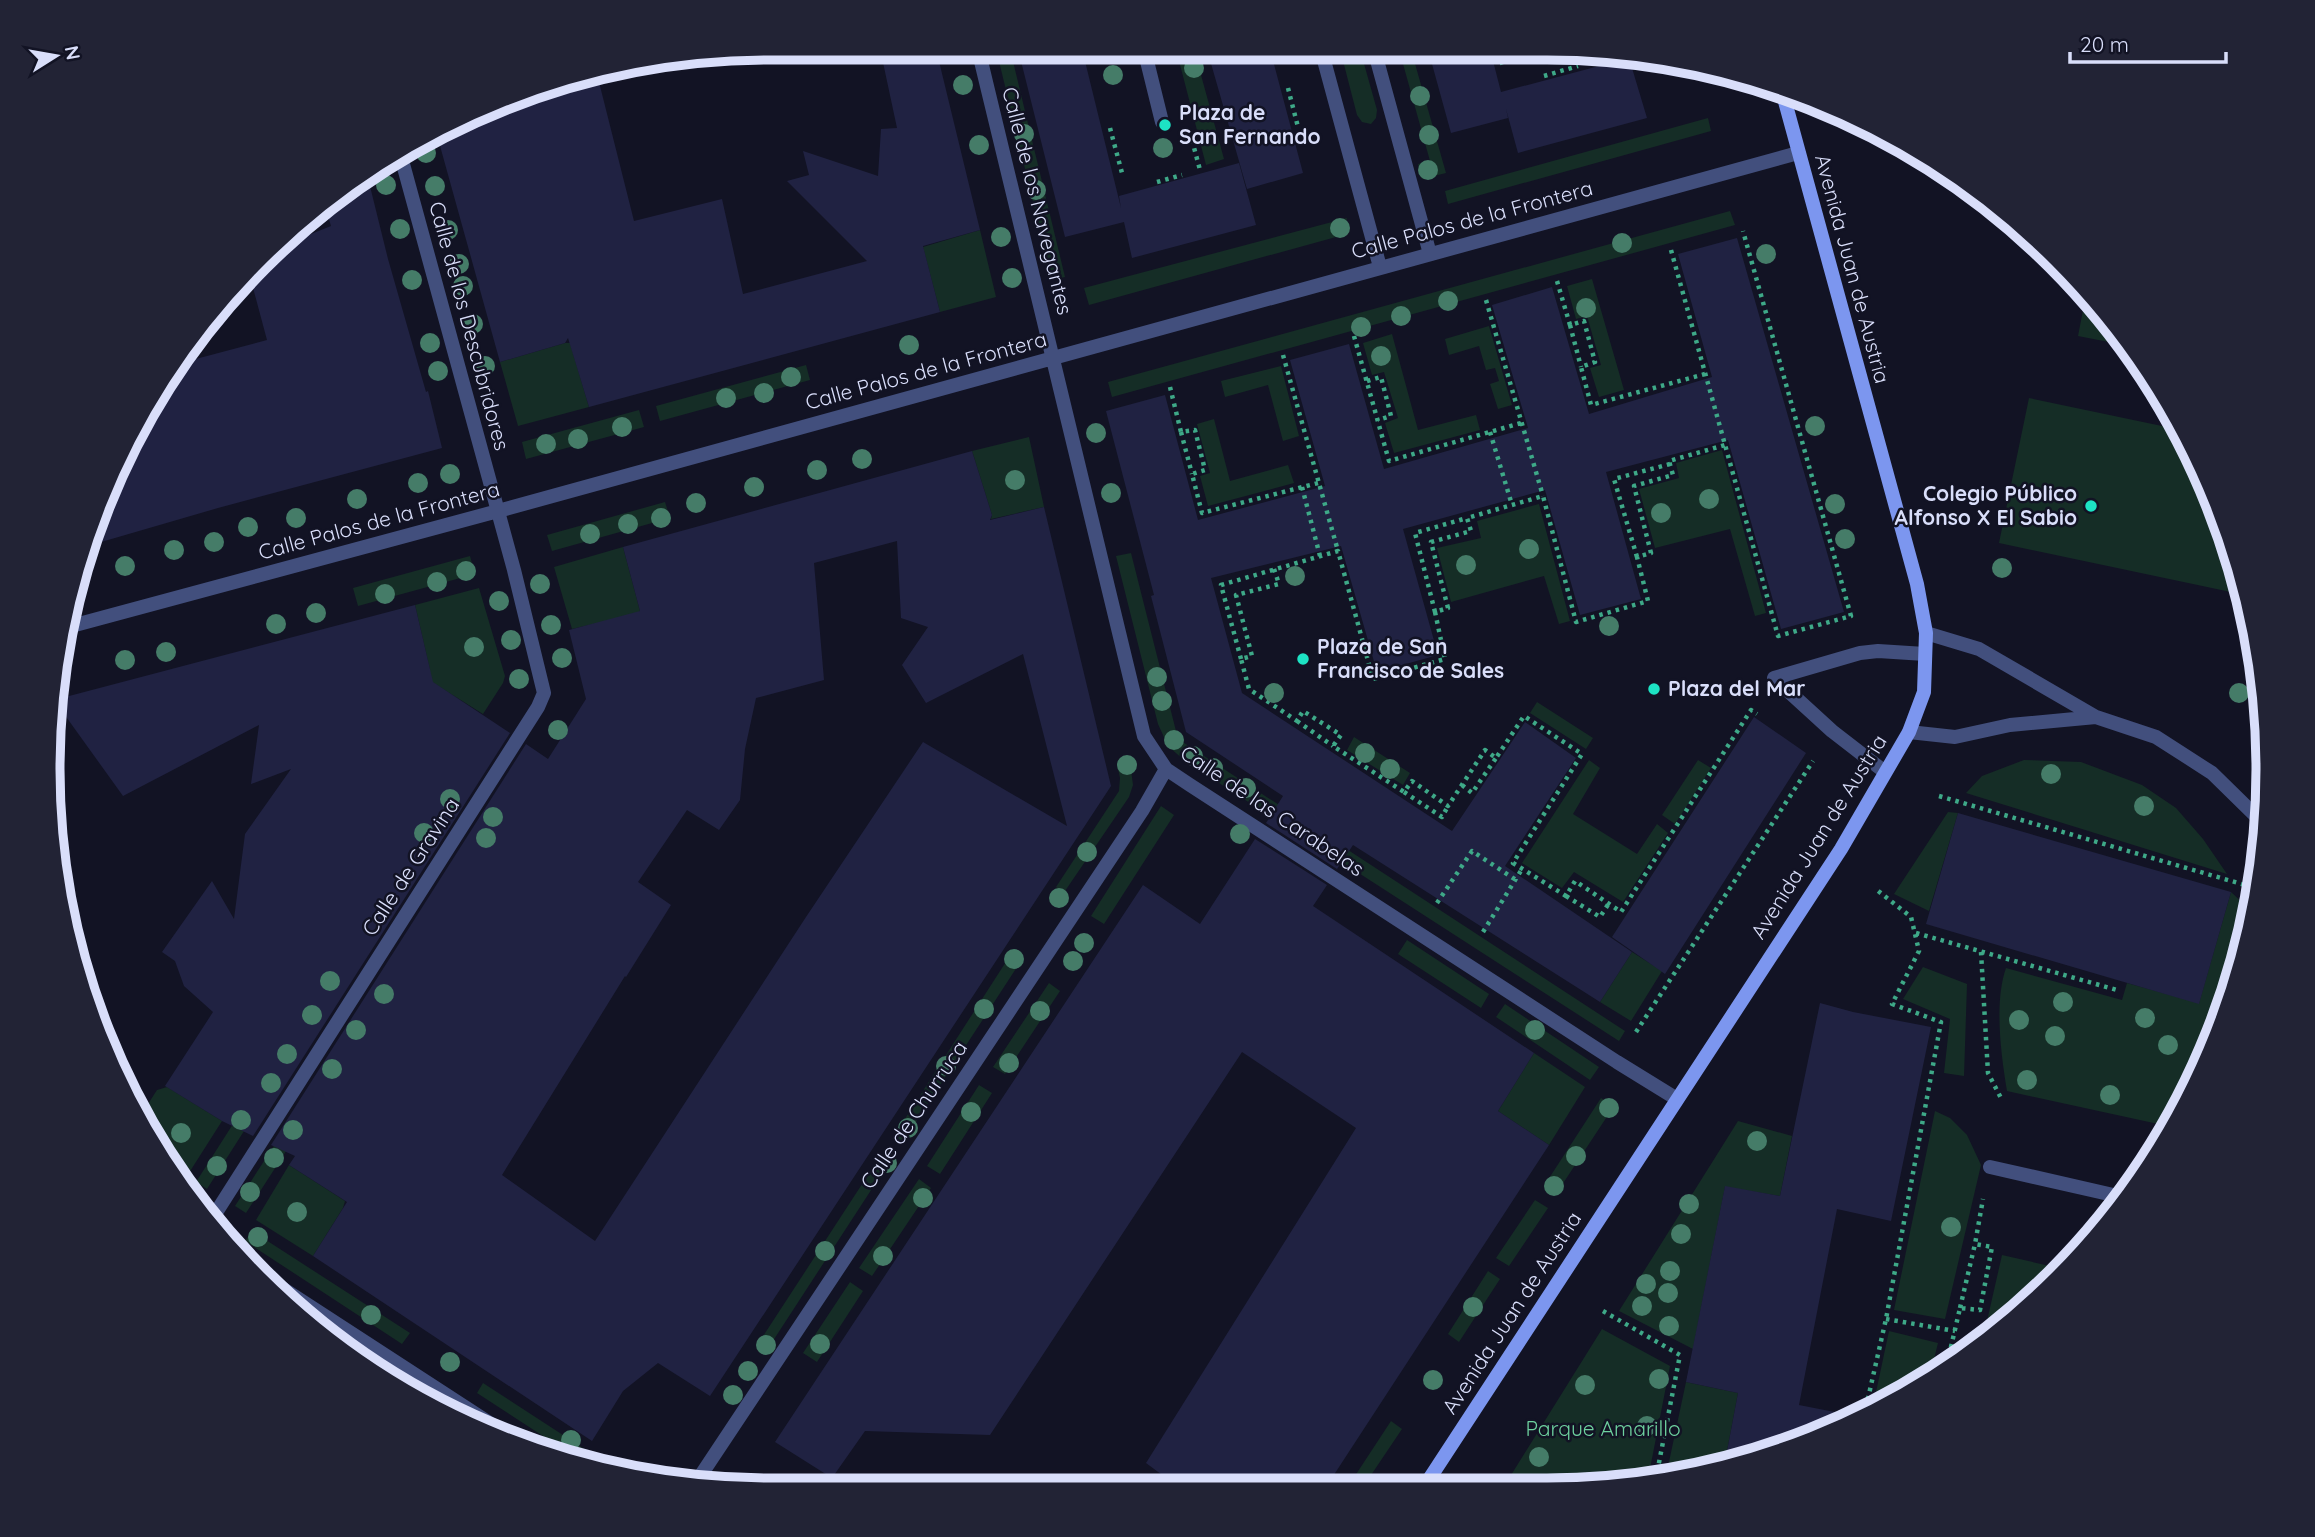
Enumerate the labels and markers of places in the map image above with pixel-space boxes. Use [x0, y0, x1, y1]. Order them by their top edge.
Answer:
place label: Plaza de San Fernando [1179, 99, 1321, 149]
marker: Plaza de San Fernando [1157, 117, 1173, 133]
place label: Colegio Público Alfonso X El Sabio [1894, 480, 2077, 530]
marker: Colegio Público Alfonso X El Sabio [2083, 498, 2099, 514]
place label: Plaza de San Francisco de Sales [1317, 633, 1504, 683]
marker: Plaza de San Francisco de Sales [1295, 651, 1311, 667]
place label: Plaza del Mar [1668, 675, 1805, 701]
marker: Plaza del Mar [1646, 681, 1662, 697]

